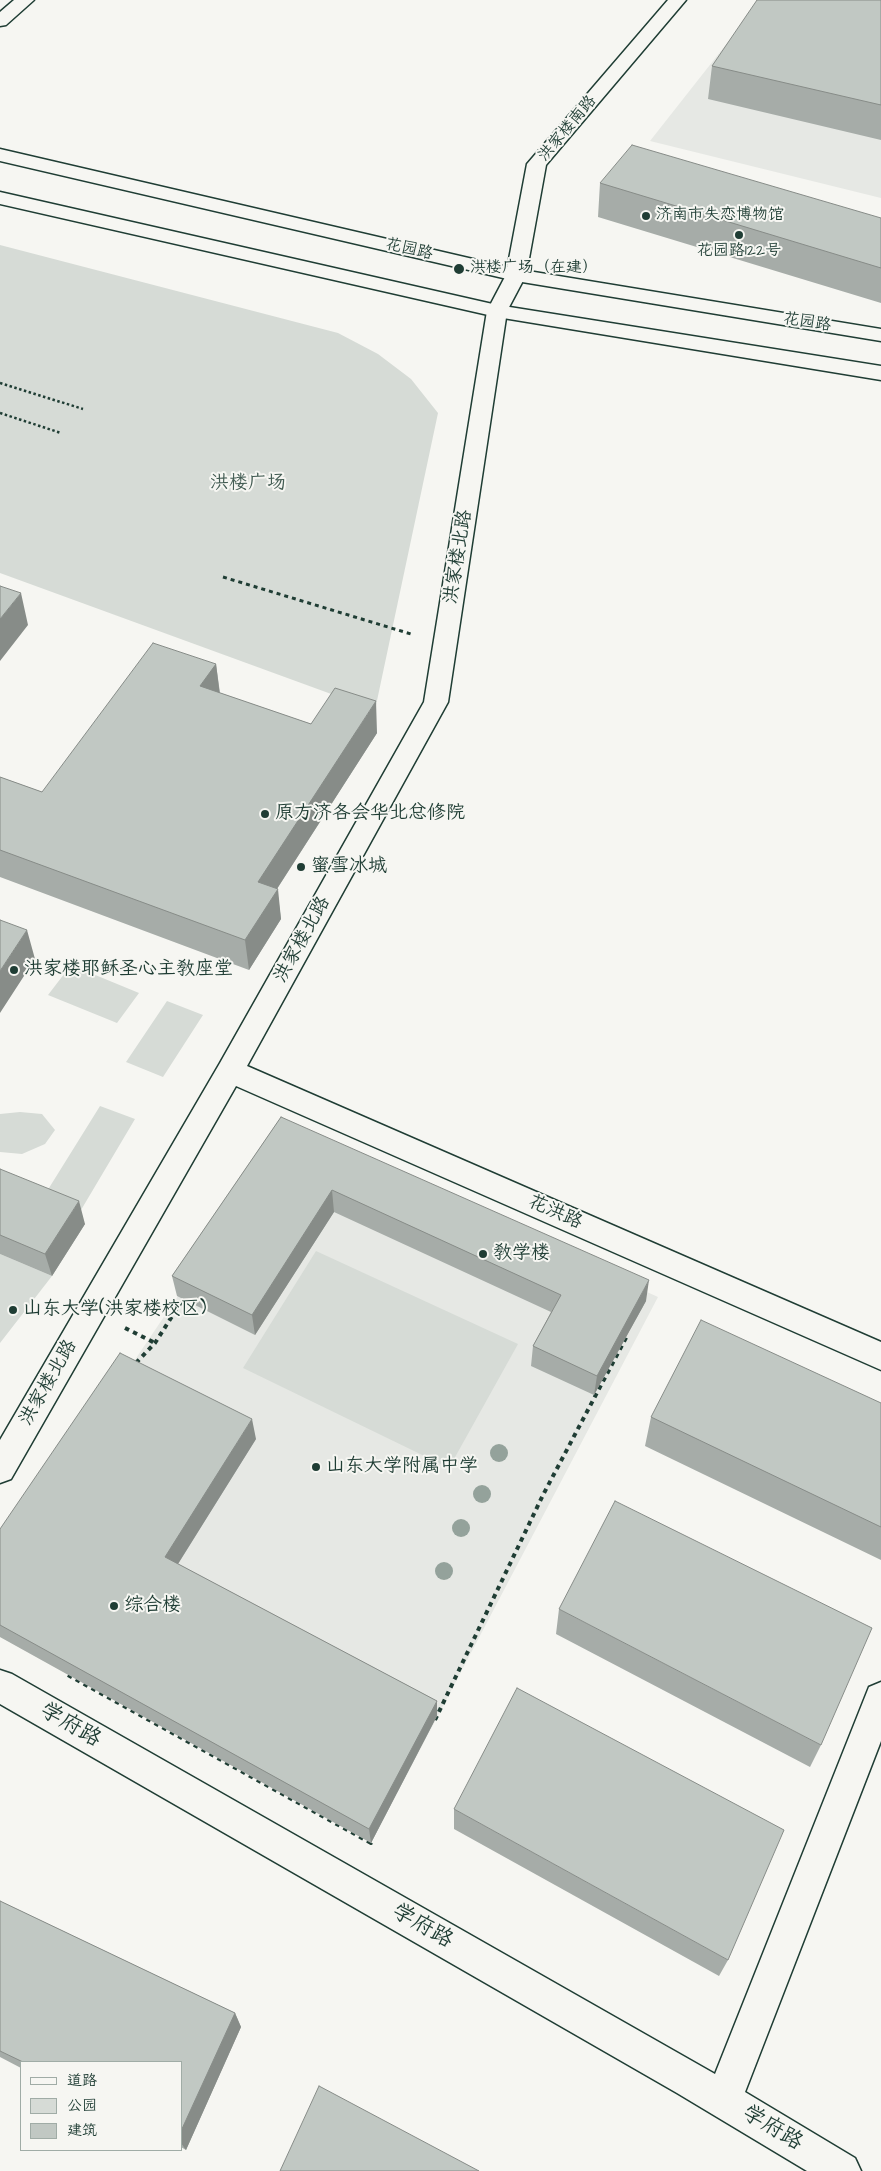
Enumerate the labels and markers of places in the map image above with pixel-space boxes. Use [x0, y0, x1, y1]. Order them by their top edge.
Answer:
place label: 济南市失恋博物馆 [656, 206, 784, 226]
marker: 济南市失恋博物馆 [640, 210, 652, 222]
marker: 花园路122号 [733, 229, 745, 241]
place label: 花园路122号 [697, 242, 781, 262]
place label: 洪楼广场（在建） [470, 259, 598, 279]
marker: 洪楼广场（在建） [452, 262, 466, 276]
place label: 原方济各会华北总修院 [275, 803, 465, 825]
marker: 原方济各会华北总修院 [259, 808, 271, 820]
place label: 蜜雪冰城 [311, 856, 387, 878]
marker: 蜜雪冰城 [295, 861, 307, 873]
place label: 洪家楼耶稣圣心主教座堂 [24, 959, 233, 981]
marker: 洪家楼耶稣圣心主教座堂 [8, 964, 20, 976]
place label: 教学楼 [493, 1243, 550, 1265]
marker: 教学楼 [477, 1248, 489, 1260]
place label: 山东大学(洪家楼校区) [23, 1299, 206, 1321]
marker: 山东大学(洪家楼校区) [7, 1304, 19, 1316]
place label: 山东大学附属中学 [326, 1456, 478, 1478]
marker: 山东大学附属中学 [310, 1461, 322, 1473]
place label: 综合楼 [124, 1595, 181, 1617]
marker: 综合楼 [108, 1600, 120, 1612]

